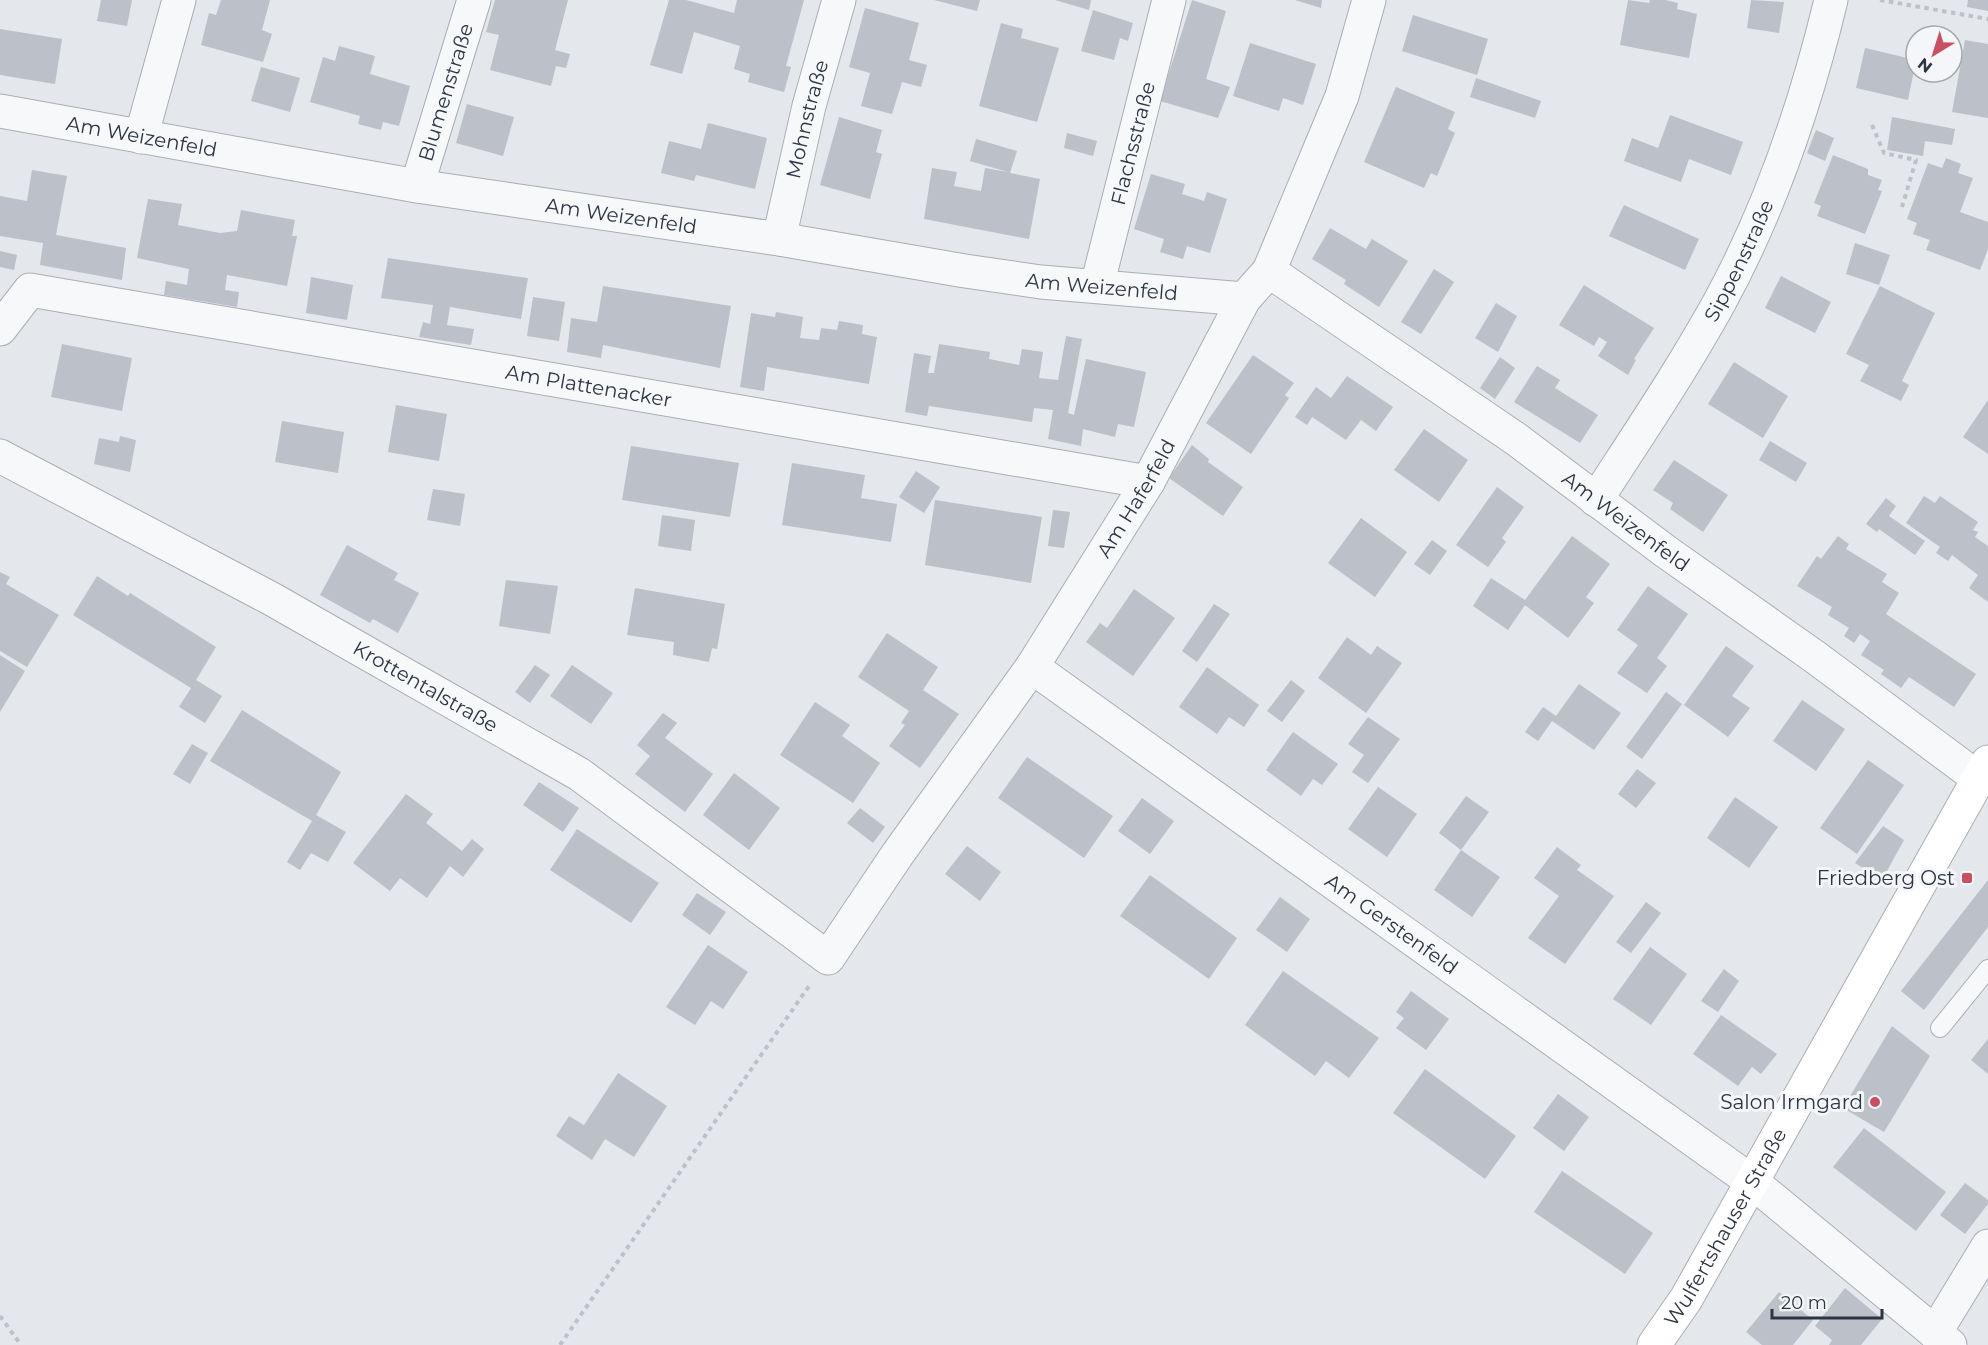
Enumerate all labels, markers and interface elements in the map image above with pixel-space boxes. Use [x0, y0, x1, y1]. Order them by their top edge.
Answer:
street label: Blumenstraße [413, 20, 478, 164]
north arrow [1904, 24, 1964, 84]
text: N [1914, 54, 1936, 77]
street label: Mohnstraße [781, 57, 833, 181]
street label: Flachsstraße [1106, 79, 1160, 208]
street label: Am Weizenfeld [64, 111, 219, 162]
street label: Am Weizenfeld [544, 193, 698, 239]
street label: Sippenstraße [1699, 196, 1779, 326]
street label: Am Weizenfeld [1024, 268, 1179, 305]
street label: Am Plattenacker [504, 360, 674, 412]
street label: Am Haferfeld [1092, 435, 1180, 562]
street label: Am Weizenfeld [1557, 466, 1694, 577]
street label: Krottentalstraße [349, 636, 502, 737]
place label: Friedberg Ost [1817, 866, 1955, 890]
street label: Am Gerstenfeld [1321, 869, 1462, 980]
marker: Friedberg Ost [1960, 871, 1974, 885]
place label: Salon Irmgard [1720, 1090, 1863, 1114]
marker: Salon Irmgard [1868, 1095, 1882, 1109]
street label: Wulfertshauser Straße [1659, 1124, 1792, 1331]
scale bar [1772, 1282, 1882, 1320]
text: 20 m [1781, 1292, 1827, 1314]

